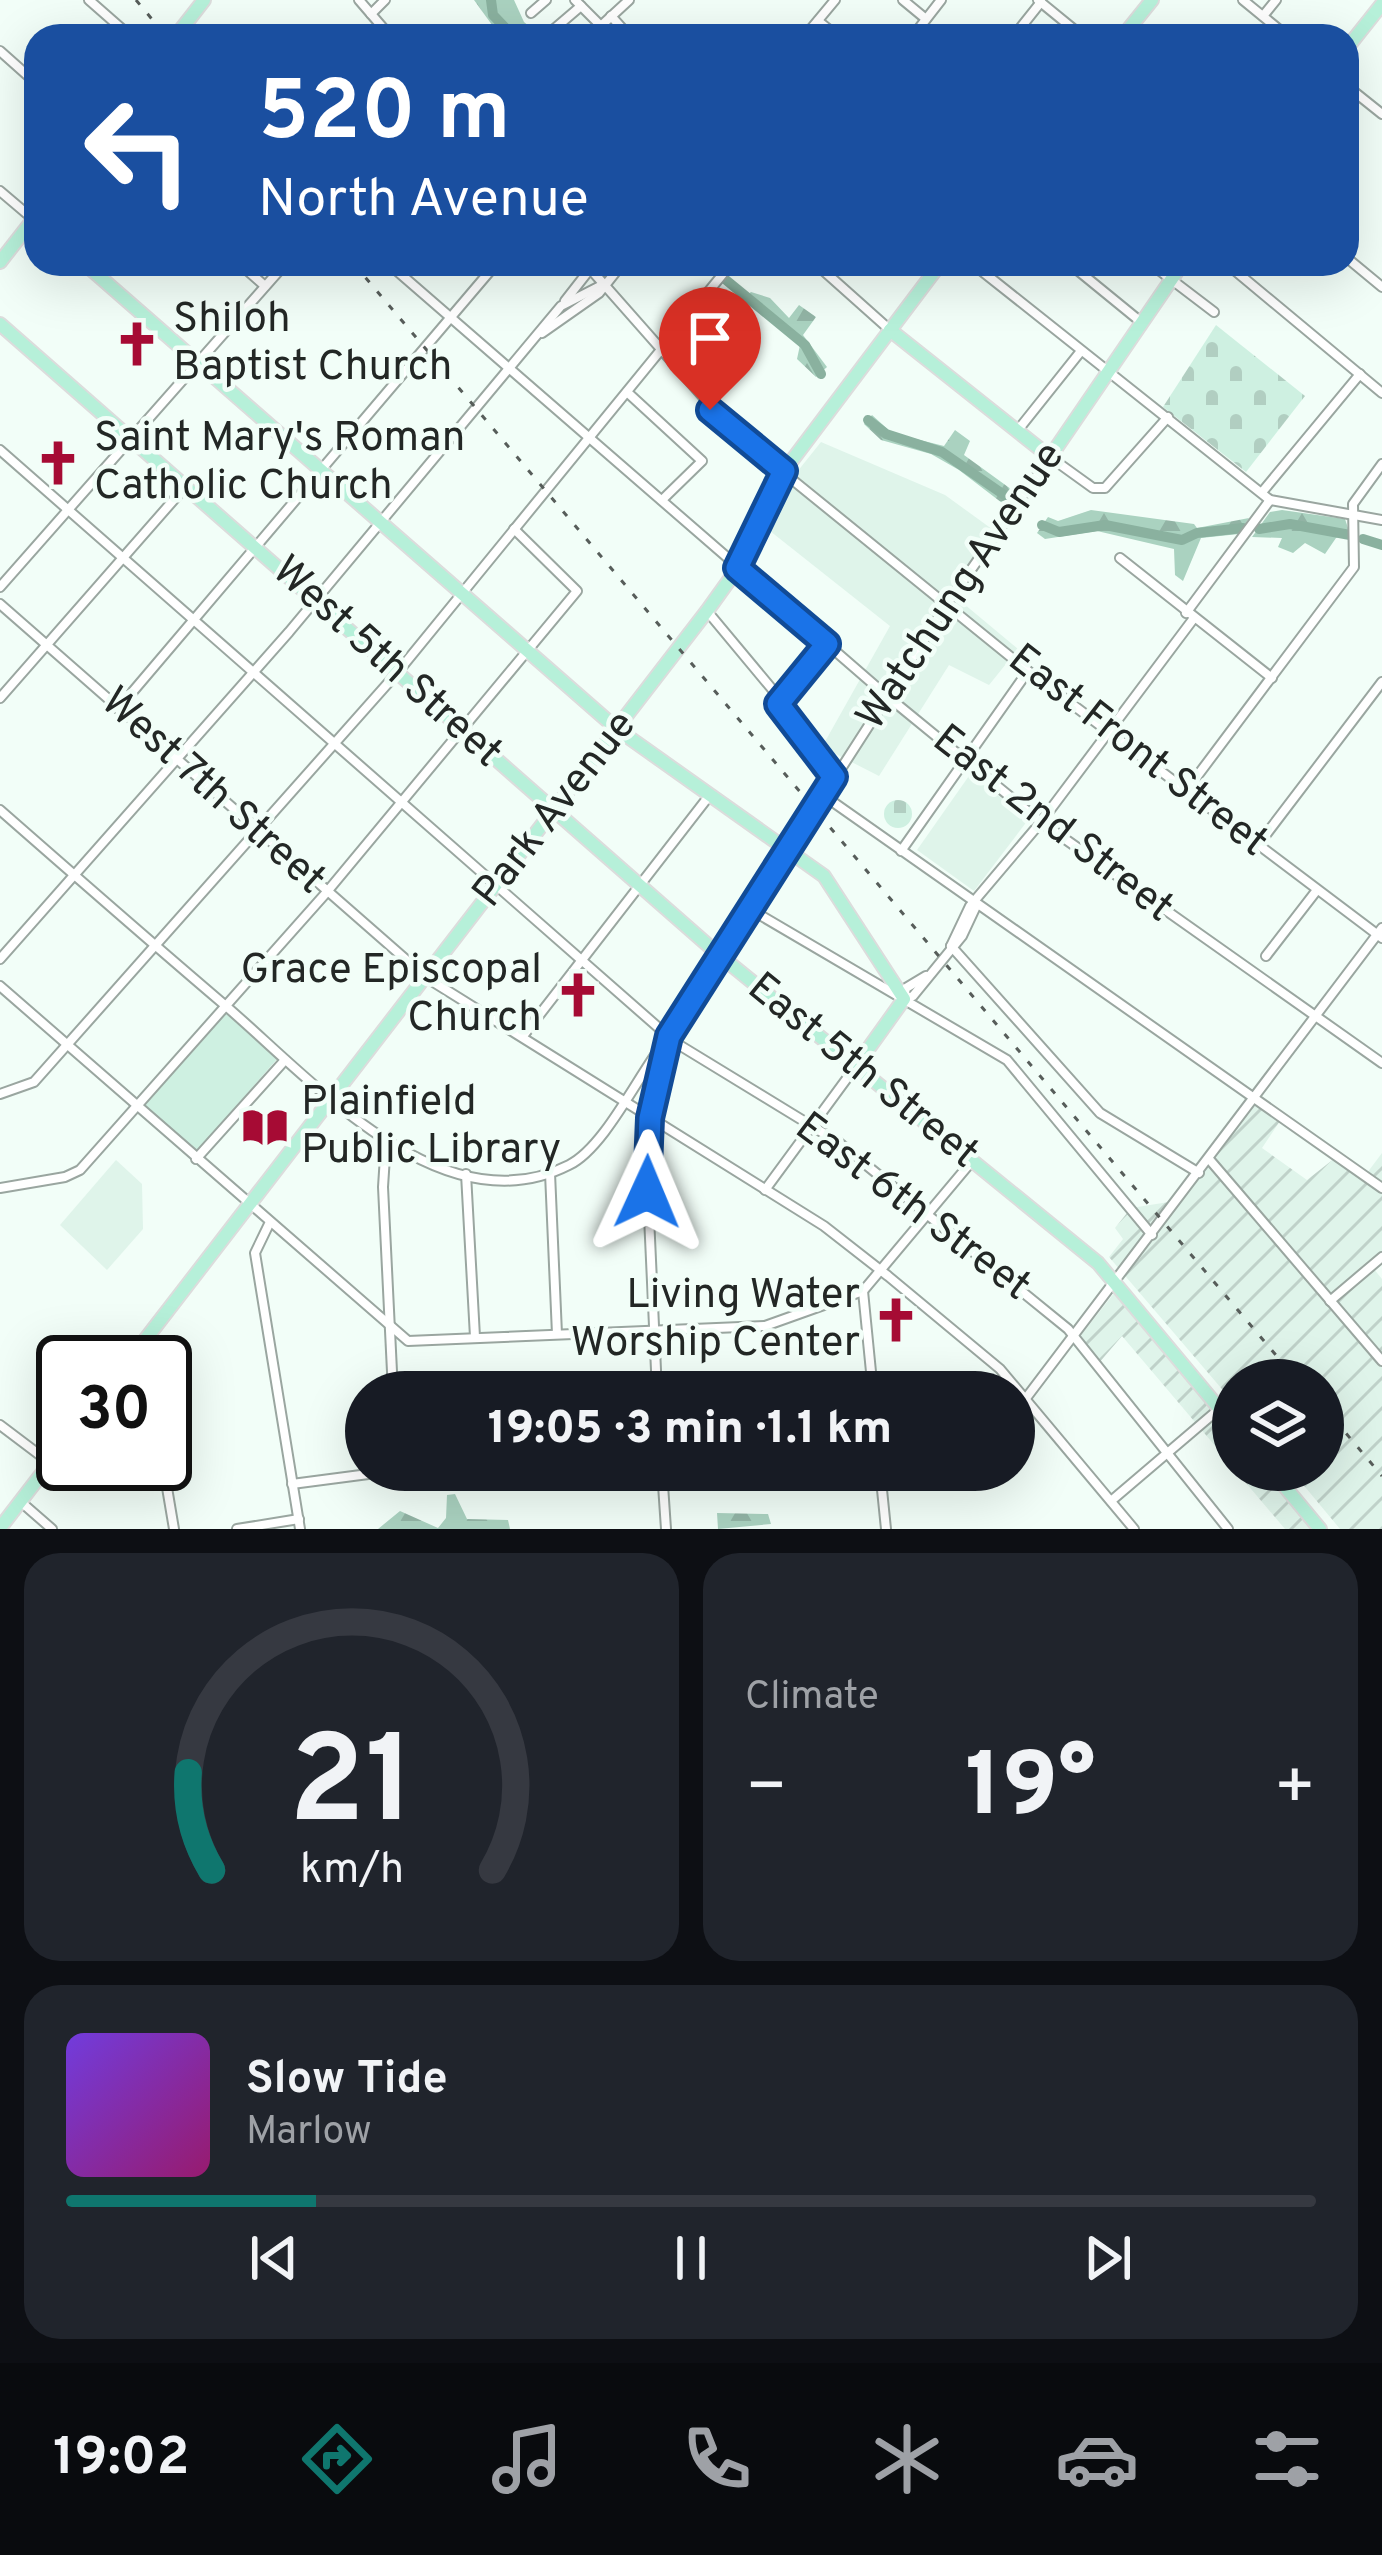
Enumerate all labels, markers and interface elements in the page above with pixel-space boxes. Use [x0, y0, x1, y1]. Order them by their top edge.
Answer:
text: 520 m [258, 63, 511, 169]
icon: left [60, 72, 216, 228]
text: North Avenue [258, 167, 589, 236]
pin [659, 287, 761, 410]
place label: Shiloh Baptist Church [173, 294, 452, 395]
icon: arrive [677, 305, 743, 371]
church icon: Shiloh Baptist Church [112, 319, 162, 369]
place label: Saint Mary's Roman Catholic Church [94, 413, 466, 514]
street label: Watchung Avenue [846, 433, 1078, 741]
church icon: Saint Mary's Roman Catholic Church [33, 438, 83, 488]
street label: West 5th Street [260, 546, 512, 780]
street label: East Front Street [996, 634, 1278, 870]
street label: West 7th Street [88, 677, 336, 907]
street label: Park Avenue [463, 701, 649, 919]
street label: East 2nd Street [921, 714, 1183, 936]
place label: Grace Episcopal Church [240, 945, 542, 1046]
street label: East 5th Street [736, 963, 988, 1181]
church icon: Grace Episcopal Church [553, 970, 603, 1020]
place label: Plainfield Public Library [301, 1077, 561, 1178]
library icon: Plainfield Public Library [240, 1102, 290, 1152]
street label: East 6th Street [784, 1102, 1040, 1314]
position arrow [584, 1129, 710, 1255]
place label: Living Water Worship Center [571, 1270, 860, 1371]
church icon: Living Water Worship Center [871, 1295, 921, 1345]
speed limit sign: 30 [36, 1335, 192, 1491]
map controls [1212, 1359, 1344, 1491]
button: layers [1212, 1359, 1344, 1491]
text: 19:05 · 3 min · 1.1 km [488, 1402, 892, 1459]
text: Climate [745, 1674, 879, 1723]
text: 21 [288, 1709, 415, 1867]
text: 19° [965, 1734, 1096, 1847]
text: − [745, 1749, 788, 1832]
text: + [1273, 1749, 1316, 1832]
text: km/h [299, 1844, 404, 1898]
text: Slow Tide [246, 2052, 448, 2109]
text: Marlow [246, 2109, 372, 2158]
icon: previous [241, 2225, 307, 2291]
icon: pause [658, 2225, 724, 2291]
icon: next [1075, 2225, 1141, 2291]
icon: directions [295, 2417, 379, 2501]
icon: music [485, 2417, 569, 2501]
icon: phone [675, 2417, 759, 2501]
icon: climate [865, 2417, 949, 2501]
icon: car [1055, 2417, 1139, 2501]
icon: filters [1245, 2417, 1329, 2501]
text: 19:02 [53, 2425, 189, 2494]

